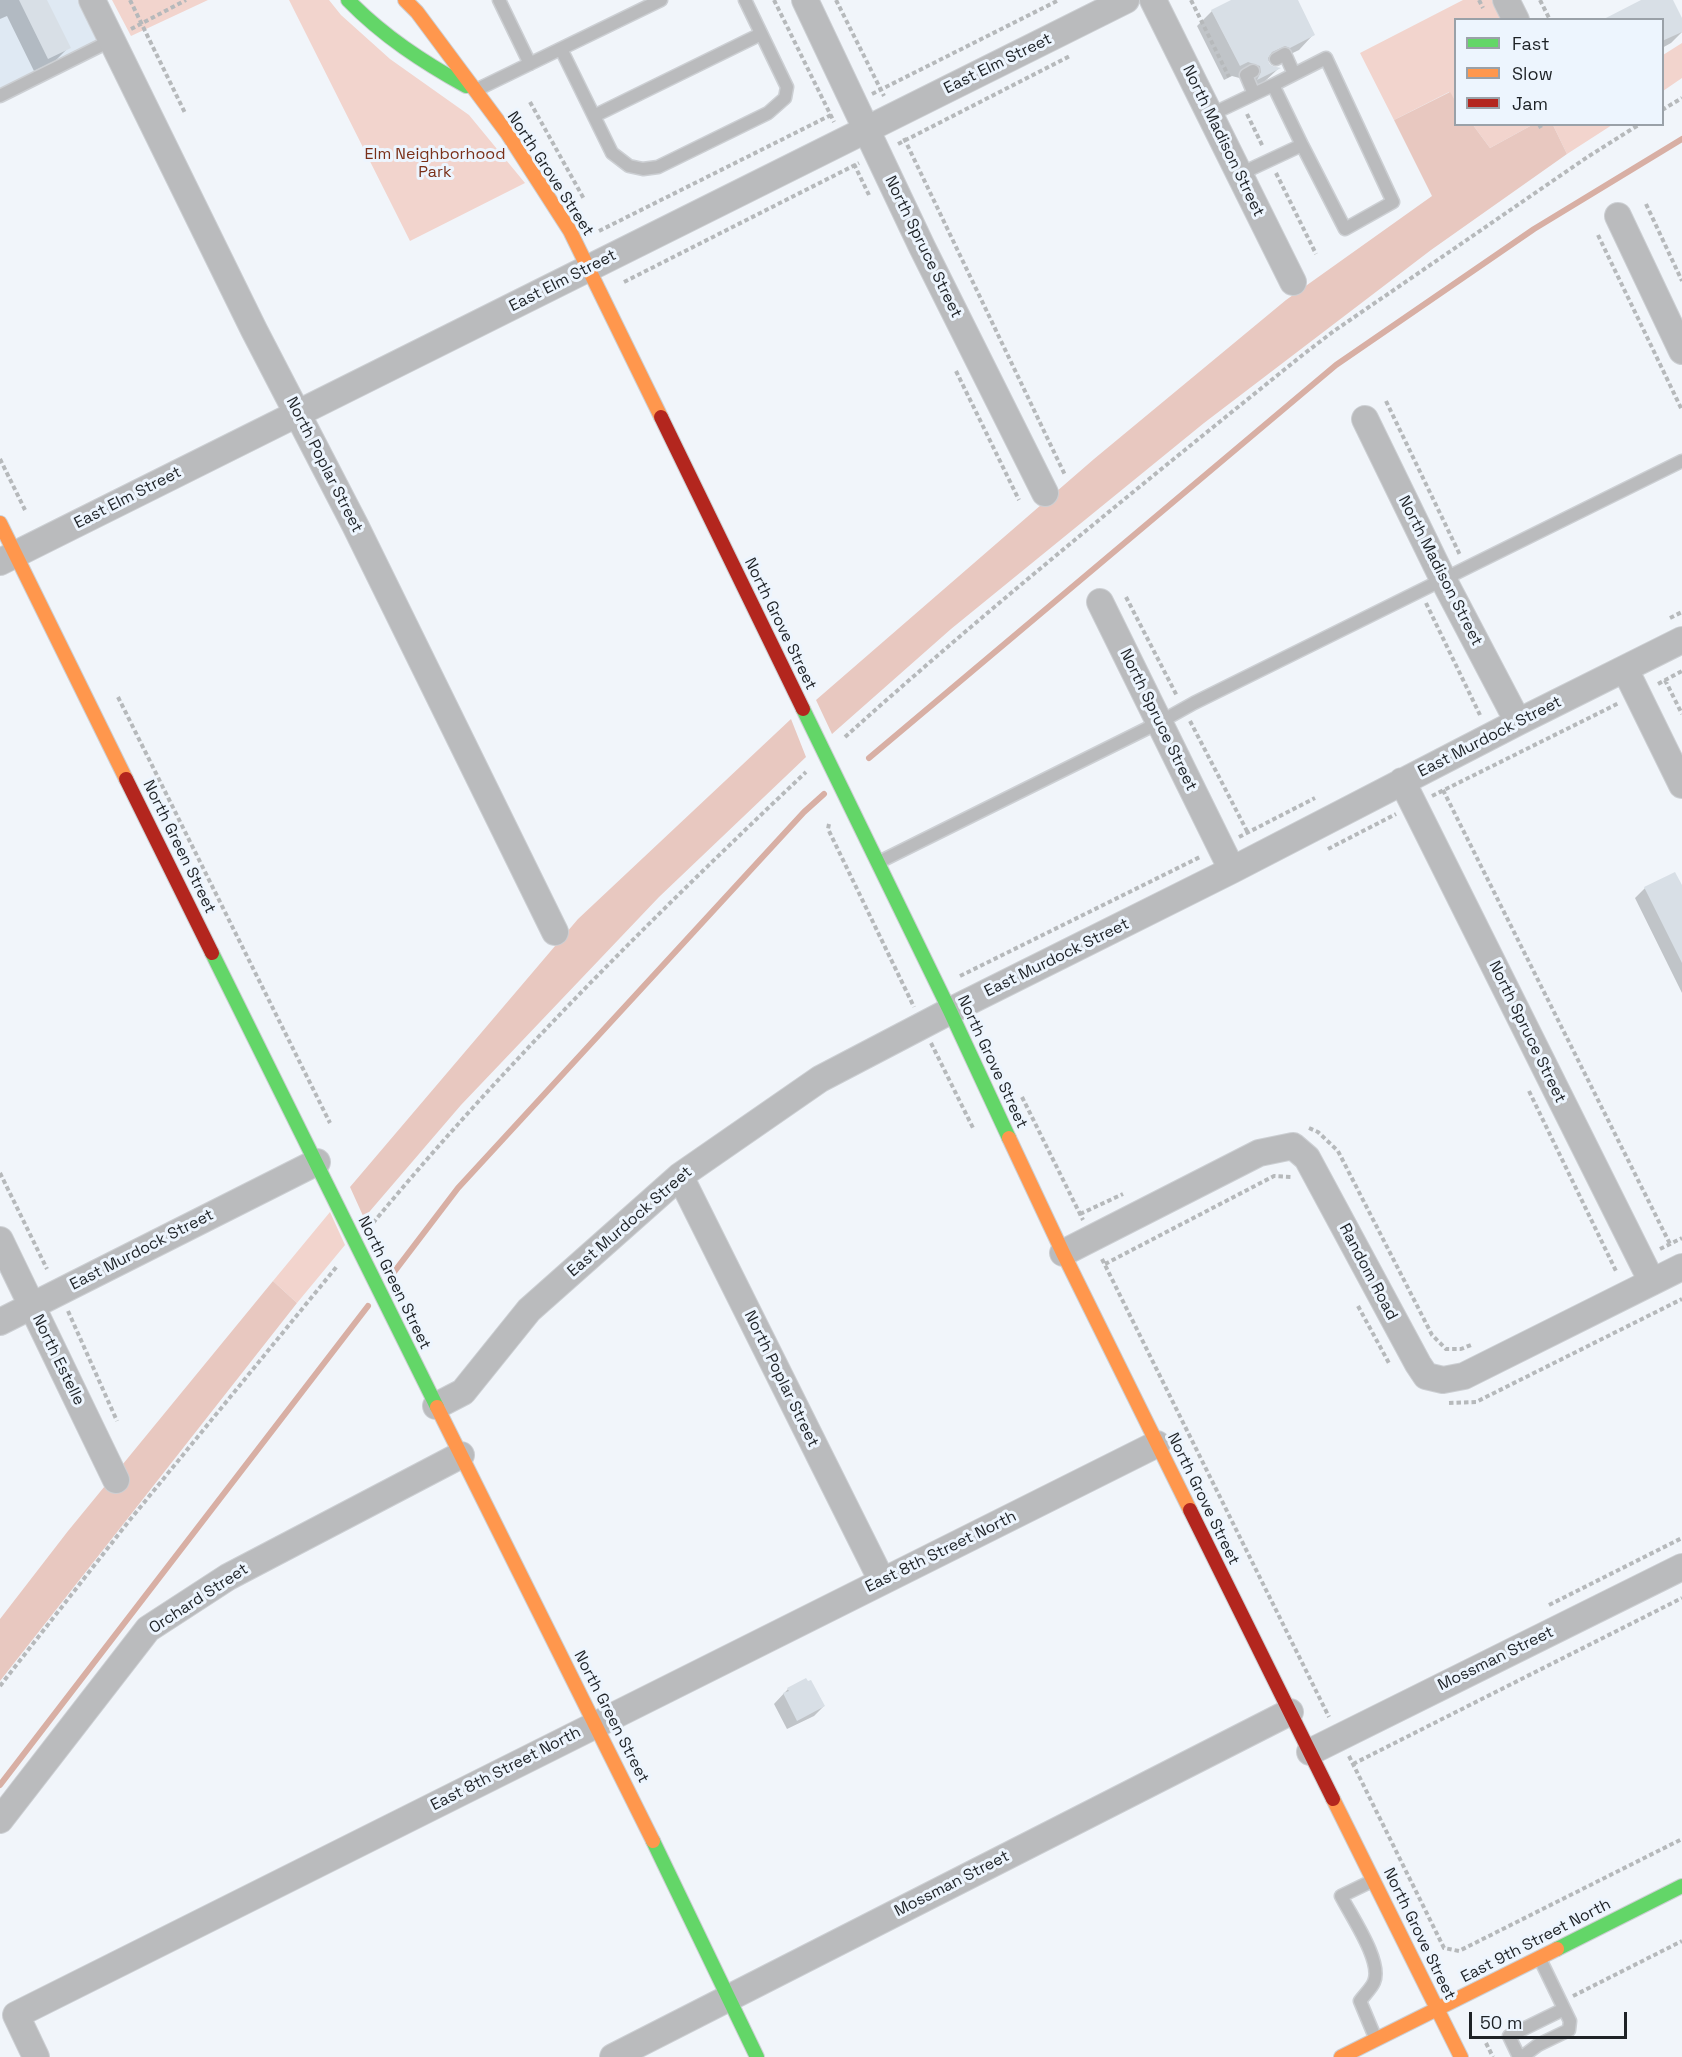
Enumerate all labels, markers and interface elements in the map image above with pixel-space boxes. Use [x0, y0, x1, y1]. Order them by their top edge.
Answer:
legend [1454, 18, 1664, 126]
street label: East Elm Street [941, 30, 1055, 98]
text: Fast [1512, 32, 1549, 55]
street label: North Madison Street [1178, 62, 1268, 220]
text: Slow [1512, 62, 1553, 85]
text: Jam [1512, 92, 1548, 115]
street label: North Grove Street [503, 108, 597, 240]
park label: Elm Neighborhood Park [364, 145, 506, 183]
street label: North Spruce Street [880, 173, 966, 321]
street label: East Elm Street [506, 246, 620, 316]
street label: North Poplar Street [282, 394, 366, 536]
street label: East Elm Street [71, 463, 185, 533]
street label: North Madison Street [1394, 493, 1486, 649]
street label: North Grove Street [740, 555, 820, 693]
street label: North Spruce Street [1115, 646, 1201, 794]
street label: East Murdock Street [1415, 692, 1565, 782]
street label: North Green Street [138, 777, 220, 917]
street label: East Murdock Street [982, 915, 1132, 1001]
street label: North Spruce Street [1484, 958, 1570, 1106]
street label: North Grove Street [953, 992, 1031, 1132]
street label: East Murdock Street [564, 1163, 696, 1281]
street label: East Murdock Street [67, 1205, 217, 1295]
street label: North Green Street [353, 1213, 435, 1353]
street label: Random Road [1335, 1221, 1401, 1323]
street label: North Poplar Street [740, 1308, 822, 1450]
street label: North Estelle [28, 1311, 88, 1409]
street label: North Grove Street [1163, 1430, 1243, 1568]
street label: East 8th Street North [862, 1507, 1020, 1597]
street label: Orchard Street [146, 1560, 252, 1638]
street label: Mossman Street [1435, 1623, 1557, 1695]
street label: North Green Street [569, 1648, 653, 1786]
street label: East 8th Street North [428, 1723, 584, 1815]
street label: Mossman Street [891, 1847, 1013, 1921]
street label: North Grove Street [1379, 1865, 1459, 2003]
street label: East 9th Street North [1458, 1895, 1614, 1987]
scale bar [1472, 2000, 1630, 2038]
text: 50 m [1480, 2011, 1522, 2034]

